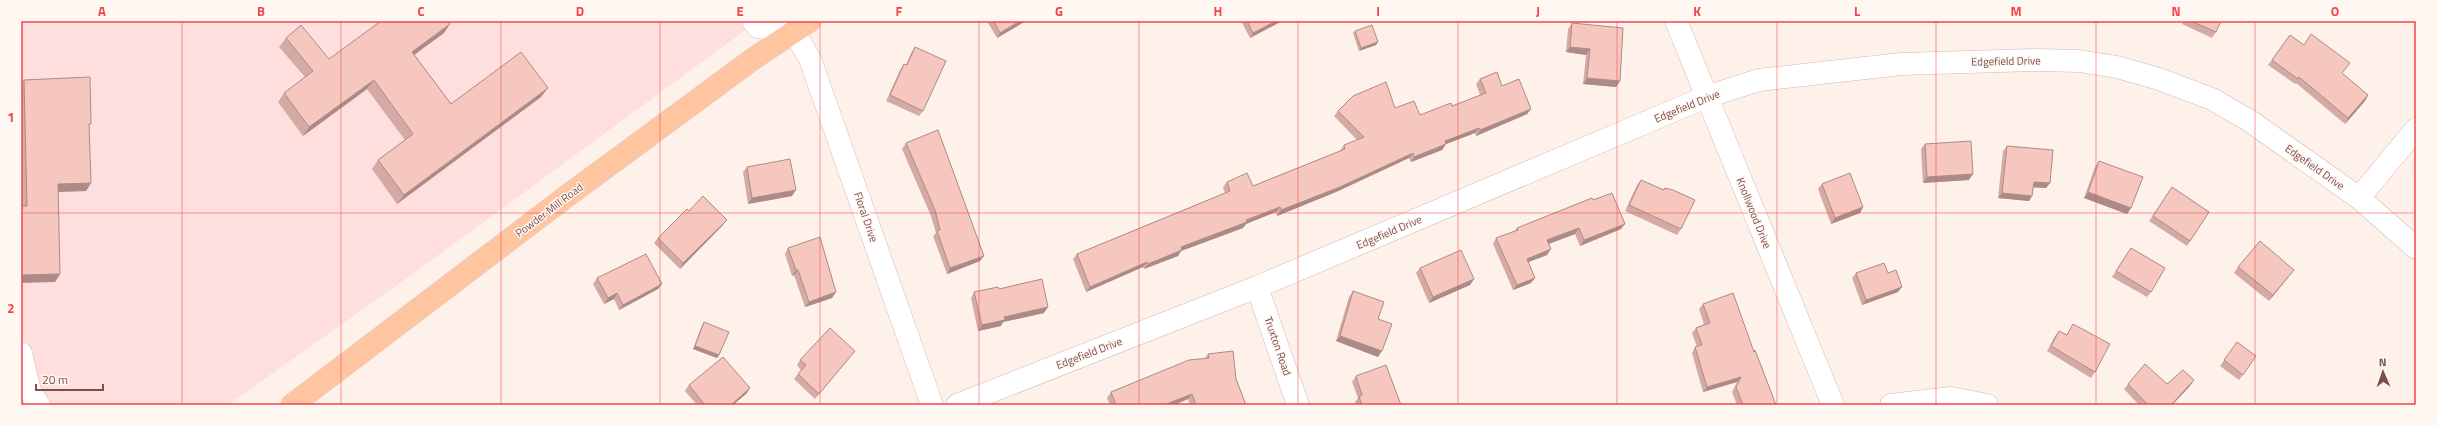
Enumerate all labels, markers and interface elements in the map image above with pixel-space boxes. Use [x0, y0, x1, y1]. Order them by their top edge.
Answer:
text: A [98, 1, 106, 21]
text: B [257, 1, 265, 21]
text: C [417, 1, 425, 21]
text: D [576, 1, 584, 21]
text: E [736, 1, 744, 21]
text: F [896, 1, 903, 21]
text: G [1055, 1, 1063, 21]
text: H [1214, 1, 1222, 21]
text: I [1376, 1, 1380, 21]
text: J [1536, 1, 1540, 21]
text: K [1693, 1, 1701, 21]
text: L [1854, 1, 1860, 21]
text: M [2010, 1, 2022, 21]
text: N [2171, 1, 2181, 21]
text: O [2331, 1, 2339, 21]
street label: Edgefield Drive [1971, 52, 2041, 70]
street label: Edgefield Drive [1652, 85, 1723, 126]
text: 1 [7, 107, 15, 127]
street label: Edgefield Drive [2282, 141, 2348, 194]
street label: Knollwood Drive [1732, 175, 1776, 251]
street label: Powder Mill Road [512, 179, 586, 241]
street label: Floral Drive [850, 190, 882, 245]
street label: Edgefield Drive [1354, 211, 1424, 253]
text: 2 [7, 298, 15, 318]
street label: Truxton Road [1260, 314, 1296, 378]
street label: Edgefield Drive [1054, 333, 1125, 373]
north arrow [2363, 352, 2403, 392]
text: N [2379, 354, 2387, 370]
scale bar [36, 366, 103, 392]
text: 20 m [42, 370, 68, 389]

